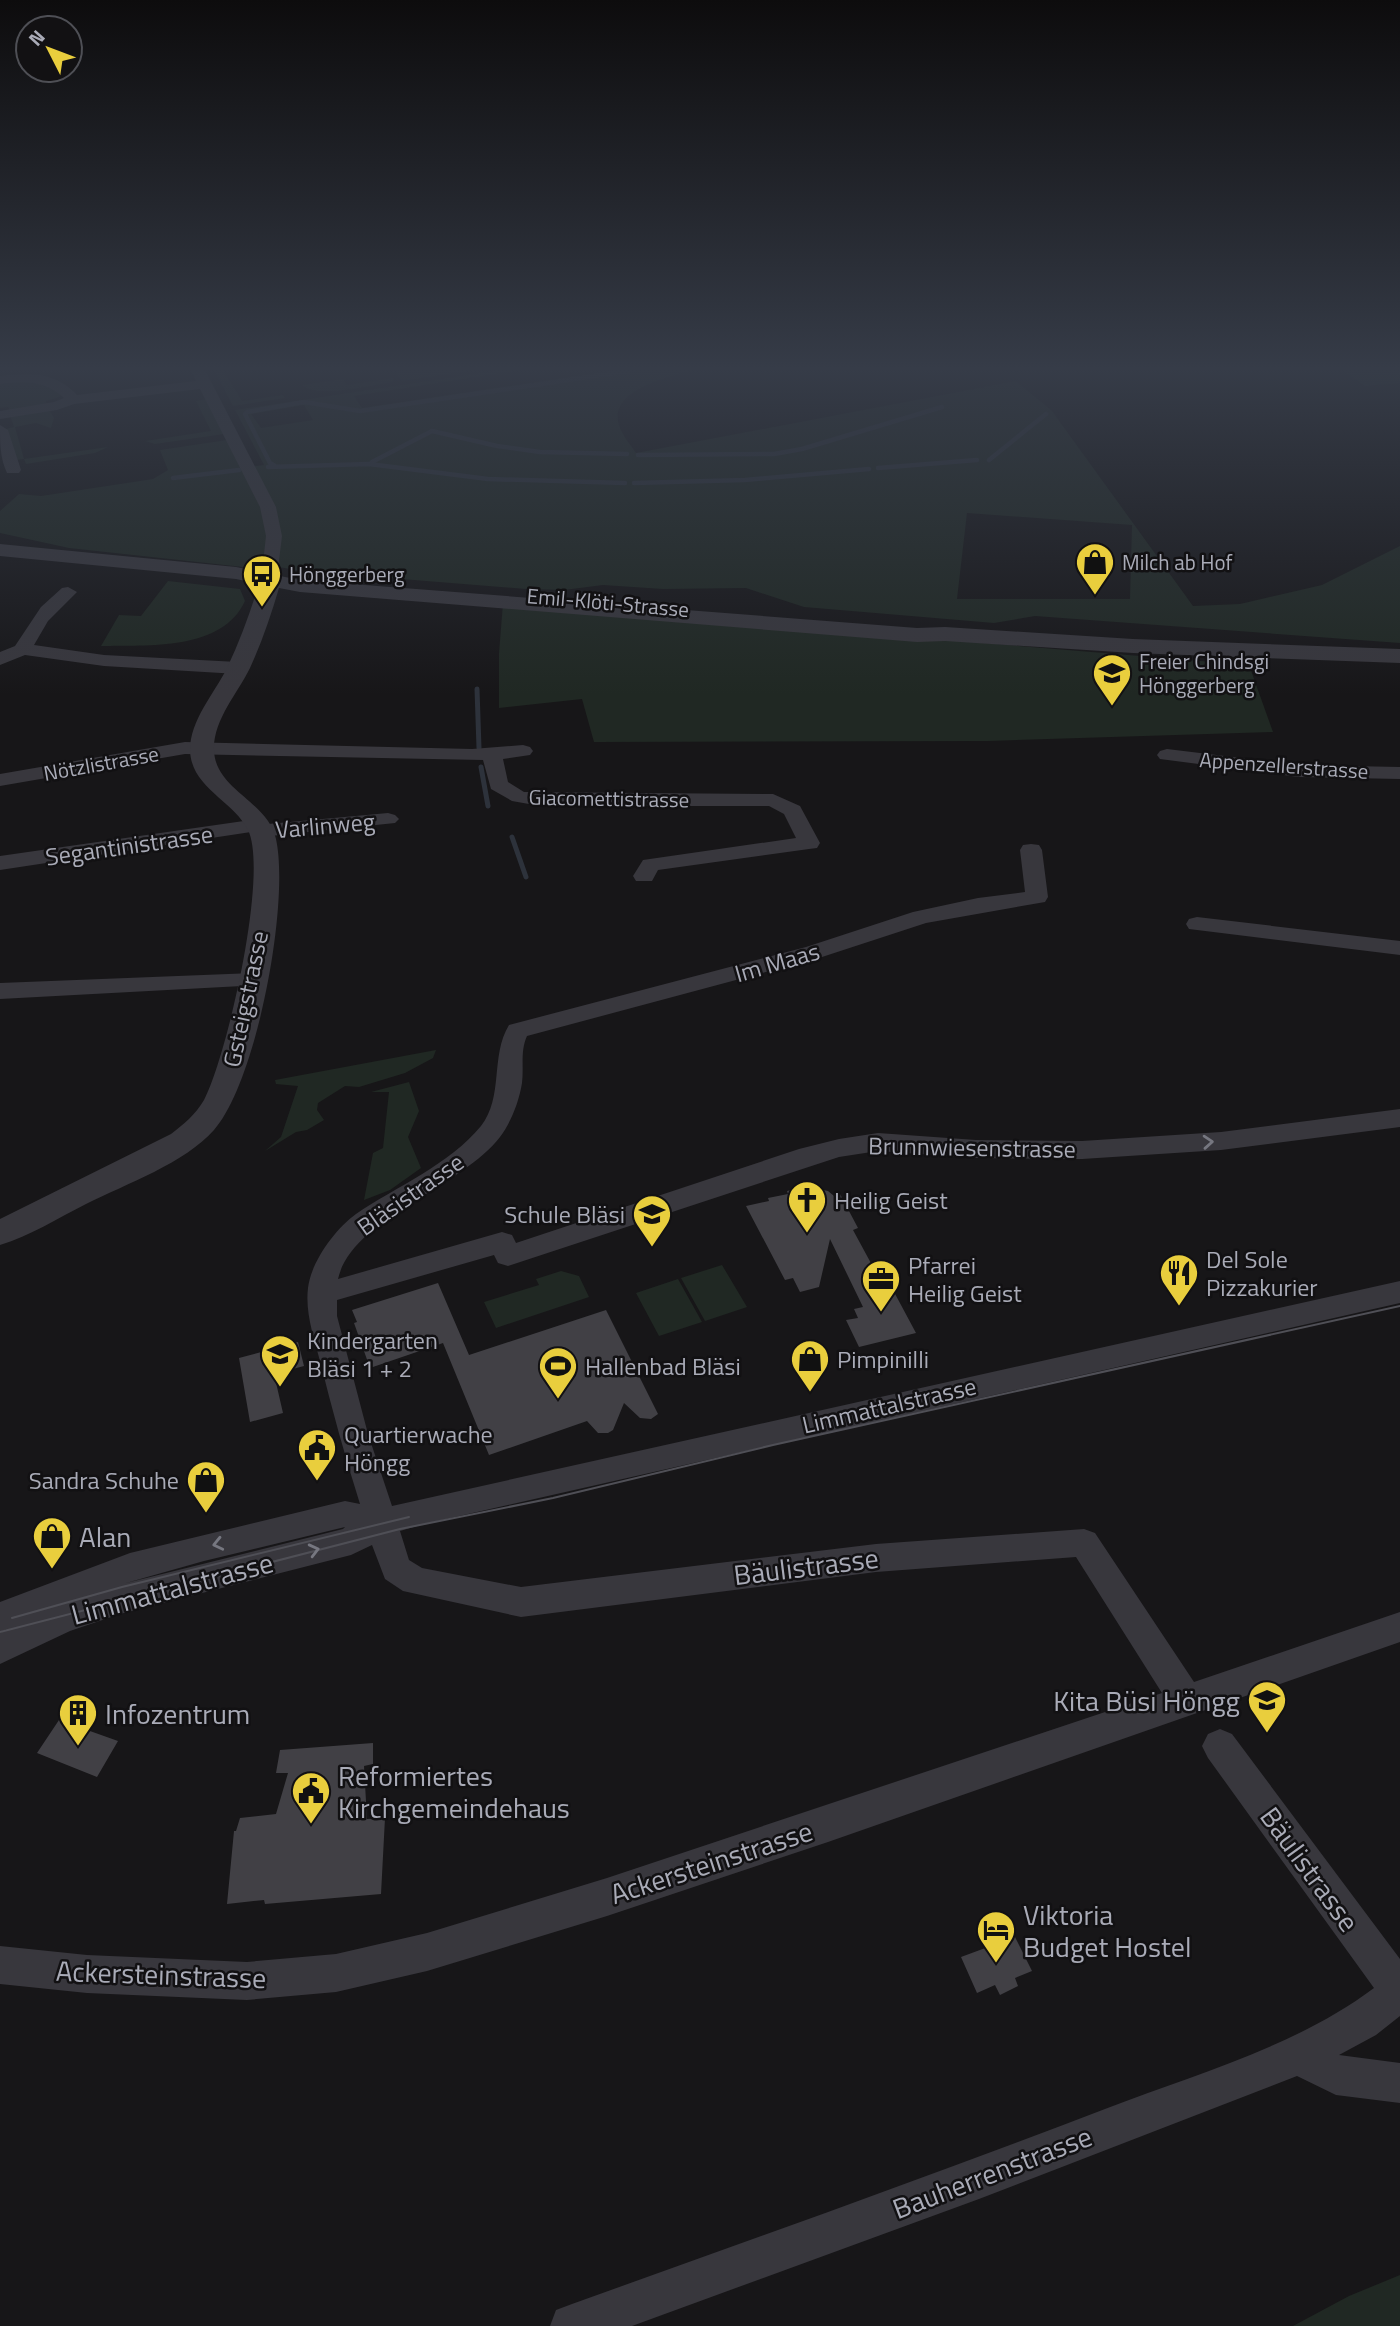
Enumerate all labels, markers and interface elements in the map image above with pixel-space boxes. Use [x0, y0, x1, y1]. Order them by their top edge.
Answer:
north arrow [14, 14, 84, 84]
text: N [21, 23, 51, 52]
shop icon: Milch ab Hof [1074, 541, 1116, 596]
place label: Milch ab Hof [1122, 546, 1232, 578]
bus stop icon: Hönggerberg [241, 553, 283, 608]
place label: Hönggerberg [289, 558, 405, 590]
street label: Emil-Klöti-Strasse [526, 579, 690, 625]
place label: Freier Chindsgi Hönggerberg [1139, 645, 1269, 701]
school or university icon: Freier Chindsgi Hönggerberg [1091, 652, 1133, 707]
street label: Nötzlistrasse [41, 737, 161, 789]
street label: Appenzellerstrasse [1198, 743, 1370, 787]
street label: Giacomettistrasse [528, 781, 690, 815]
street label: Varlinweg [274, 803, 376, 847]
street label: Segantinistrasse [43, 815, 215, 875]
street label: Gsteigstrasse [213, 928, 277, 1070]
street label: Im Maas [730, 933, 824, 991]
street label: Brunnwiesenstrasse [868, 1127, 1076, 1167]
one-way arrow [1203, 1135, 1214, 1150]
street label: Bläsistrasse [349, 1144, 471, 1244]
church icon: Heilig Geist [786, 1179, 828, 1234]
place label: Heilig Geist [834, 1182, 948, 1218]
school or university icon: Schule Bläsi [631, 1193, 673, 1248]
place label: Schule Bläsi [504, 1196, 625, 1232]
place label: Del Sole Pizzakurier [1206, 1241, 1318, 1305]
place label: Pfarrei Heilig Geist [908, 1247, 1022, 1311]
restaurant icon: Del Sole Pizzakurier [1158, 1252, 1200, 1307]
office icon: Pfarrei Heilig Geist [860, 1258, 902, 1313]
place label: Kindergarten Bläsi 1 + 2 [307, 1322, 438, 1386]
school or university icon: Kindergarten Bläsi 1 + 2 [259, 1333, 301, 1388]
shop icon: Pimpinilli [789, 1338, 831, 1393]
place label: Pimpinilli [837, 1341, 929, 1377]
sports icon: Hallenbad Bläsi [537, 1345, 579, 1400]
place label: Hallenbad Bläsi [585, 1348, 741, 1384]
street label: Limmattalstrasse [798, 1367, 980, 1443]
place label: Quartierwache Höngg [344, 1416, 493, 1480]
public building icon: Quartierwache Höngg [296, 1427, 338, 1482]
shop icon: Sandra Schuhe [185, 1459, 227, 1514]
place label: Sandra Schuhe [29, 1462, 179, 1498]
shop icon: Alan [31, 1515, 73, 1570]
place label: Alan [79, 1515, 131, 1558]
one-way arrow [212, 1536, 224, 1550]
street label: Bäulistrasse [731, 1536, 881, 1596]
street label: Limmattalstrasse [66, 1540, 278, 1636]
one-way arrow [308, 1544, 320, 1558]
place label: Kita Büsi Höngg [1053, 1679, 1240, 1722]
school or university icon: Kita Büsi Höngg [1246, 1679, 1288, 1734]
building icon: Infozentrum [57, 1692, 99, 1747]
place label: Infozentrum [105, 1692, 250, 1735]
place label: Reformiertes Kirchgemeindehaus [338, 1754, 570, 1829]
public building icon: Reformiertes Kirchgemeindehaus [290, 1770, 332, 1825]
street label: Bäulistrasse [1250, 1798, 1370, 1940]
street label: Ackersteinstrasse [604, 1809, 818, 1915]
place label: Viktoria Budget Hostel [1023, 1893, 1191, 1968]
hotel icon: Viktoria Budget Hostel [975, 1909, 1017, 1964]
street label: Ackersteinstrasse [55, 1949, 267, 1999]
street label: Bauherrenstrasse [886, 2114, 1098, 2230]

